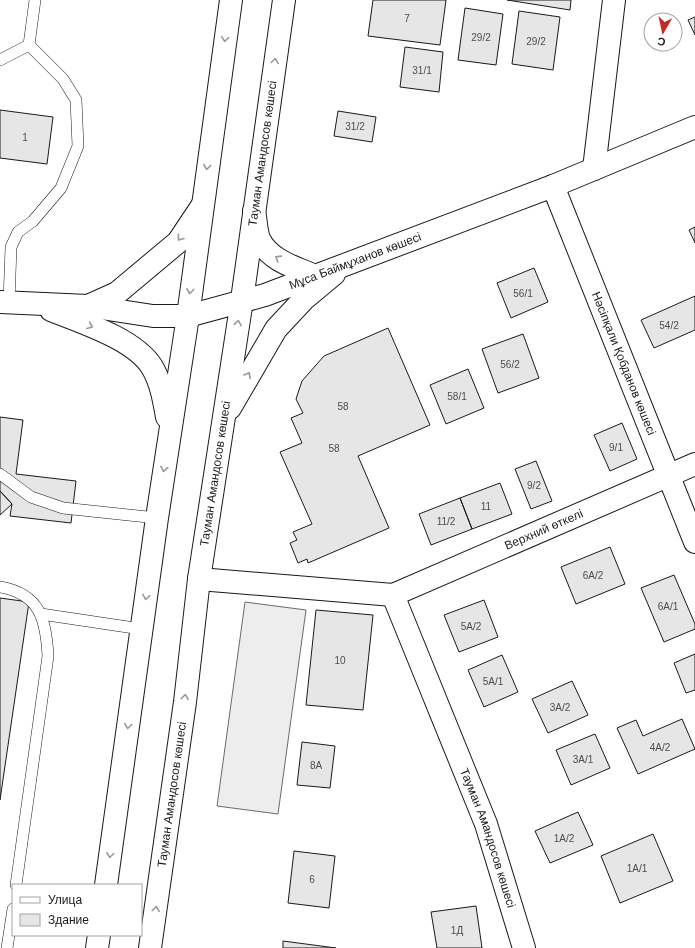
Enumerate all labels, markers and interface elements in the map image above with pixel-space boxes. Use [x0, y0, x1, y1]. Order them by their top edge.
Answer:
north arrow [643, 12, 683, 52]
house number: 7 [404, 13, 410, 24]
house number: 29/2 [471, 32, 491, 43]
text: С [657, 35, 666, 48]
one-way arrow [221, 36, 230, 42]
house number: 29/2 [526, 36, 546, 47]
one-way arrow [270, 58, 279, 65]
house number: 31/1 [412, 65, 432, 76]
street label: Тауман Амандосов көшесі [245, 80, 280, 227]
house number: 31/2 [345, 121, 365, 132]
house number: 1 [22, 132, 28, 143]
one-way arrow [203, 164, 212, 170]
street label: Мұса Баймұханов көшесі [287, 230, 423, 292]
one-way arrow [177, 234, 184, 241]
one-way arrow [276, 256, 283, 263]
one-way arrow [186, 288, 195, 294]
house number: 56/1 [513, 288, 533, 299]
street label: Нәсіпқали Қобданов көшесі [589, 290, 659, 437]
one-way arrow [233, 320, 242, 326]
house number: 54/2 [659, 320, 679, 331]
one-way arrow [85, 321, 93, 329]
house number: 56/2 [500, 359, 520, 370]
one-way arrow [243, 372, 251, 379]
house number: 58/1 [447, 391, 467, 402]
street label: Тауман Амандосов көшесі [197, 400, 233, 547]
house number: 58 [337, 401, 349, 412]
house number: 9/1 [609, 442, 623, 453]
house number: 58 [328, 443, 340, 454]
one-way arrow [161, 466, 169, 472]
house number: 9/2 [527, 480, 541, 491]
house number: 11 [481, 501, 492, 512]
street label: Верхний өткелі [502, 506, 585, 553]
house number: 11/2 [437, 516, 456, 527]
house number: 6А/2 [583, 570, 604, 581]
one-way arrow [143, 594, 151, 600]
house number: 6А/1 [658, 601, 679, 612]
house number: 5А/2 [461, 621, 482, 632]
house number: 10 [334, 655, 346, 666]
house number: 5А/1 [483, 676, 504, 687]
one-way arrow [180, 694, 189, 700]
house number: 3А/2 [550, 702, 571, 713]
street label: Тауман Амандосов көшесі [155, 721, 189, 868]
one-way arrow [124, 723, 133, 729]
house number: 4А/2 [650, 742, 671, 753]
house number: 3А/1 [573, 754, 594, 765]
house number: 8А [310, 760, 322, 771]
street label: Тауман Амандосов көшесі [457, 766, 518, 910]
house number: 1А/2 [554, 833, 575, 844]
one-way arrow [106, 852, 115, 858]
house number: 1А/1 [627, 863, 648, 874]
house number: 6 [309, 874, 315, 885]
legend [12, 884, 142, 936]
text: Улица [48, 893, 82, 907]
one-way arrow [151, 906, 160, 912]
text: Здание [48, 913, 89, 927]
house number: 1Д [451, 925, 463, 936]

